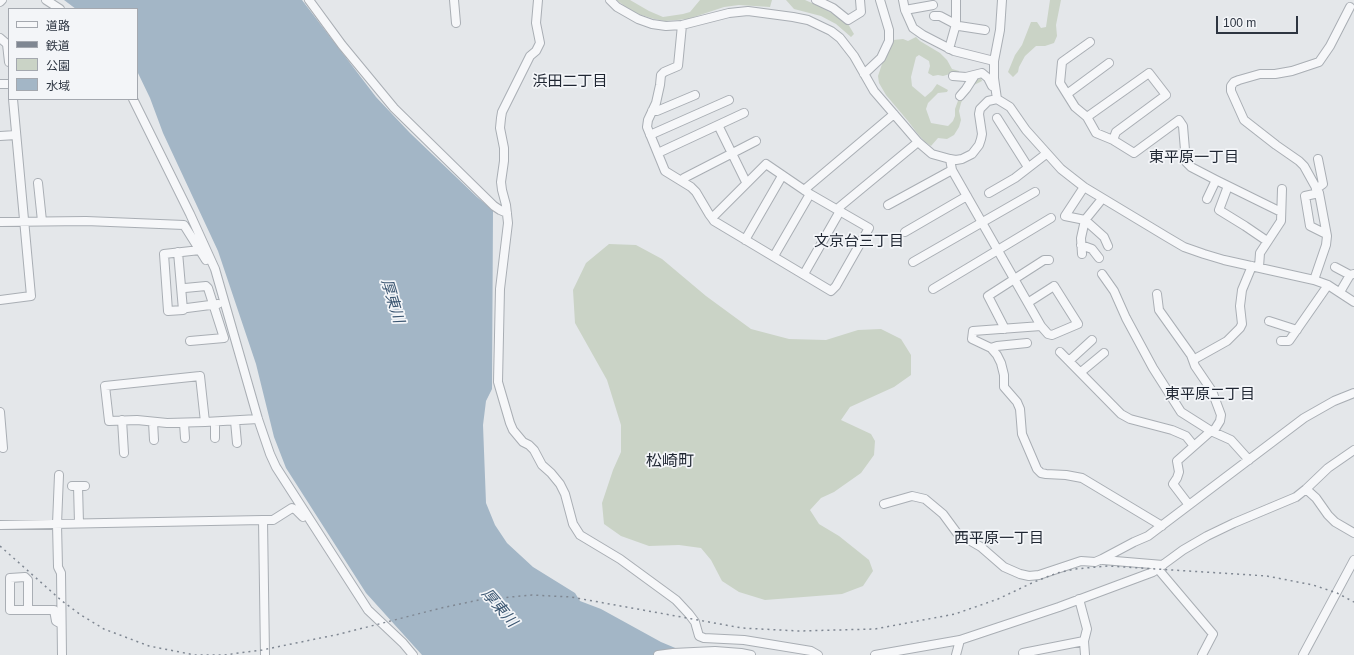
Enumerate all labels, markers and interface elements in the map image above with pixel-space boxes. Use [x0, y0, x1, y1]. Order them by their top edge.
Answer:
legend [8, 8, 138, 100]
scale bar [1218, 8, 1300, 34]
text: 100 m [1223, 16, 1256, 30]
text: 道路 [46, 19, 70, 33]
text: 鉄道 [46, 39, 70, 53]
text: 公園 [46, 59, 70, 73]
district label: 浜田二丁目 [533, 73, 607, 91]
text: 水域 [46, 79, 70, 93]
district label: 東平原一丁目 [1149, 149, 1239, 167]
district label: 文京台三丁目 [814, 233, 904, 251]
water label: 厚東川 [377, 277, 407, 325]
district label: 東平原二丁目 [1165, 386, 1255, 404]
district label: 松崎町 [646, 452, 694, 472]
district label: 西平原一丁目 [954, 530, 1044, 548]
water label: 厚東川 [477, 585, 521, 631]

